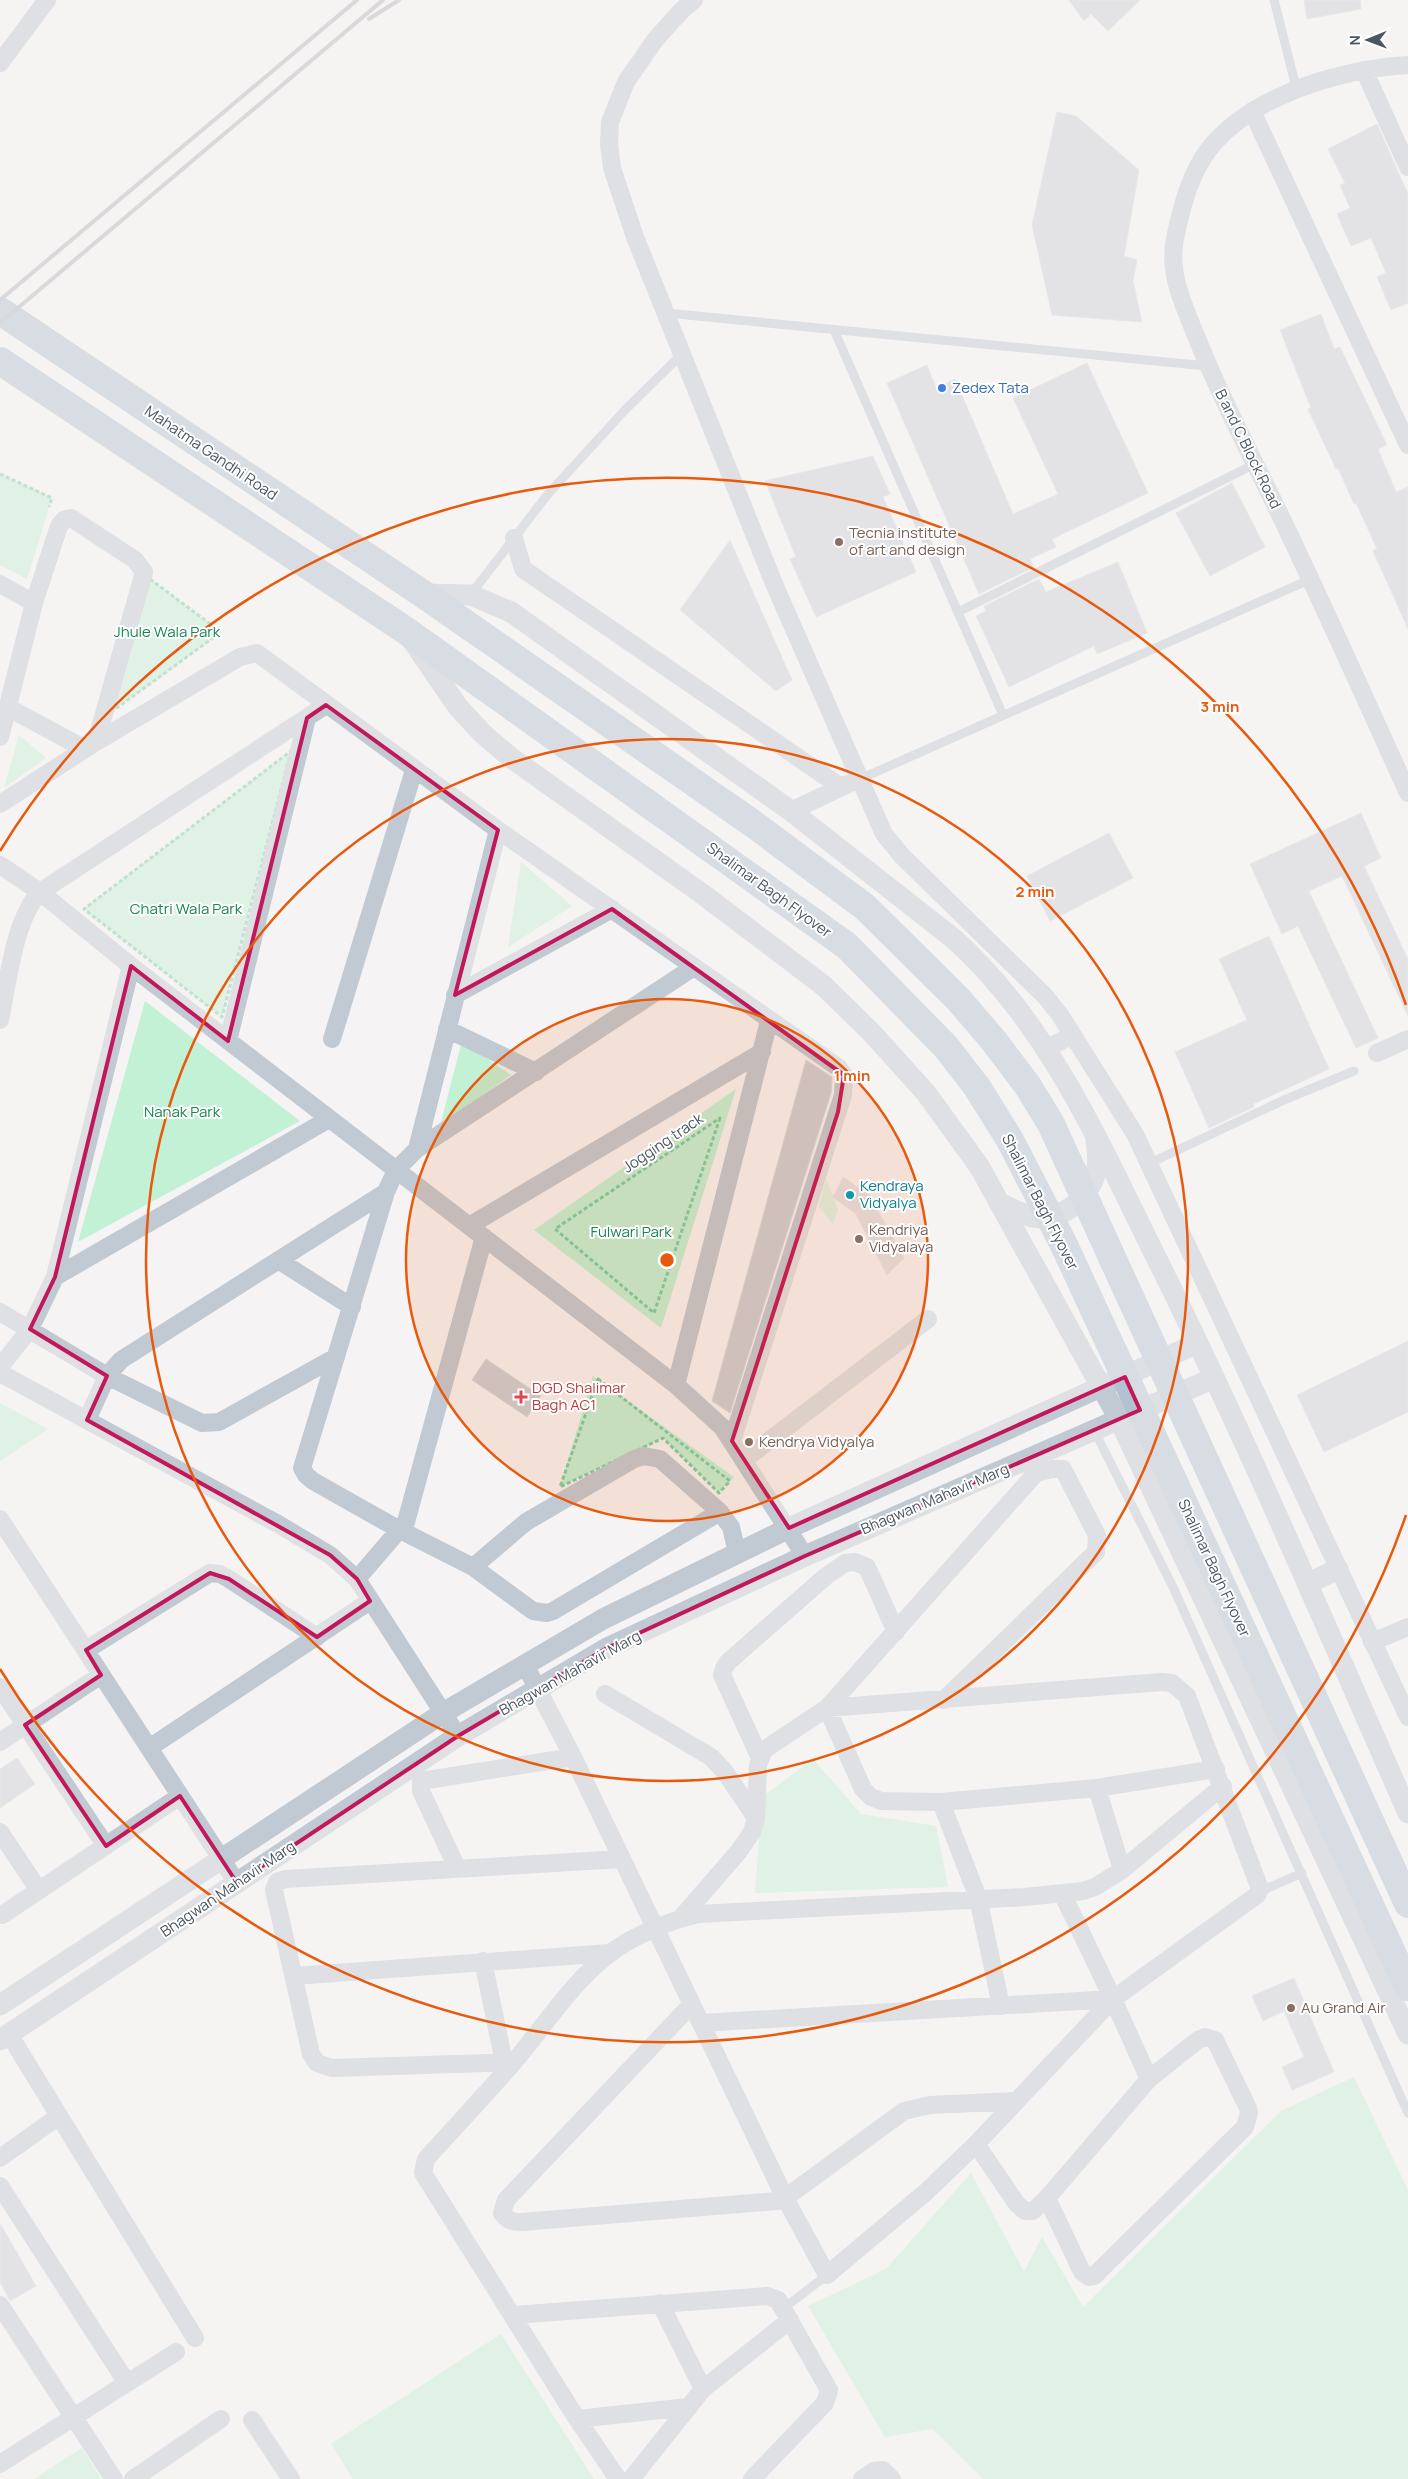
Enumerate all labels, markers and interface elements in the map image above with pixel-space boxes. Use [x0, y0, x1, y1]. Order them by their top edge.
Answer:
north arrow [1343, 15, 1393, 65]
text: N [1345, 35, 1364, 45]
place label: Zedex Tata [952, 377, 1029, 398]
marker: Zedex Tata [936, 382, 948, 394]
street label: B and C Block Road [1210, 385, 1287, 512]
street label: Mahatma Gandhi Road [141, 400, 282, 505]
place label: Tecnia institute of art and design [849, 522, 965, 560]
marker: Tecnia institute of art and design [833, 536, 845, 548]
park label: Jhule Wala Park [114, 621, 221, 642]
text: 3 min [1201, 696, 1239, 717]
street label: Shalimar Bagh Flyover [702, 837, 837, 943]
text: 2 min [1015, 881, 1055, 902]
park label: Chatri Wala Park [130, 898, 243, 919]
text: 1 min [834, 1065, 870, 1086]
park label: Nanak Park [144, 1101, 221, 1122]
street label: Jogging track [618, 1108, 708, 1177]
street label: Shalimar Bagh Flyover [997, 1130, 1084, 1274]
place label: Kendraya Vidyalya [860, 1175, 924, 1213]
marker: Kendraya Vidyalya [844, 1189, 856, 1201]
place label: Kendriya Vidyalaya [869, 1219, 933, 1257]
park label: Fulwari Park [590, 1221, 672, 1242]
marker: Kendriya Vidyalaya [853, 1233, 865, 1245]
centre of rings [658, 1251, 676, 1269]
place label: DGD Shalimar Bagh AC1 [532, 1377, 626, 1415]
marker: DGD Shalimar Bagh AC1 [514, 1390, 528, 1404]
place label: Kendrya Vidyalya [759, 1431, 874, 1452]
marker: Kendrya Vidyalya [743, 1436, 755, 1448]
street label: Bhagwan Mahavir Marg [858, 1458, 1012, 1539]
street label: Shalimar Bagh Flyover [1173, 1495, 1256, 1641]
street label: Bhagwan Mahavir Marg [495, 1625, 644, 1720]
street label: Bhagwan Mahavir Marg [156, 1835, 299, 1942]
place label: Au Grand Air [1301, 1997, 1386, 2018]
marker: Au Grand Air [1285, 2002, 1297, 2014]

